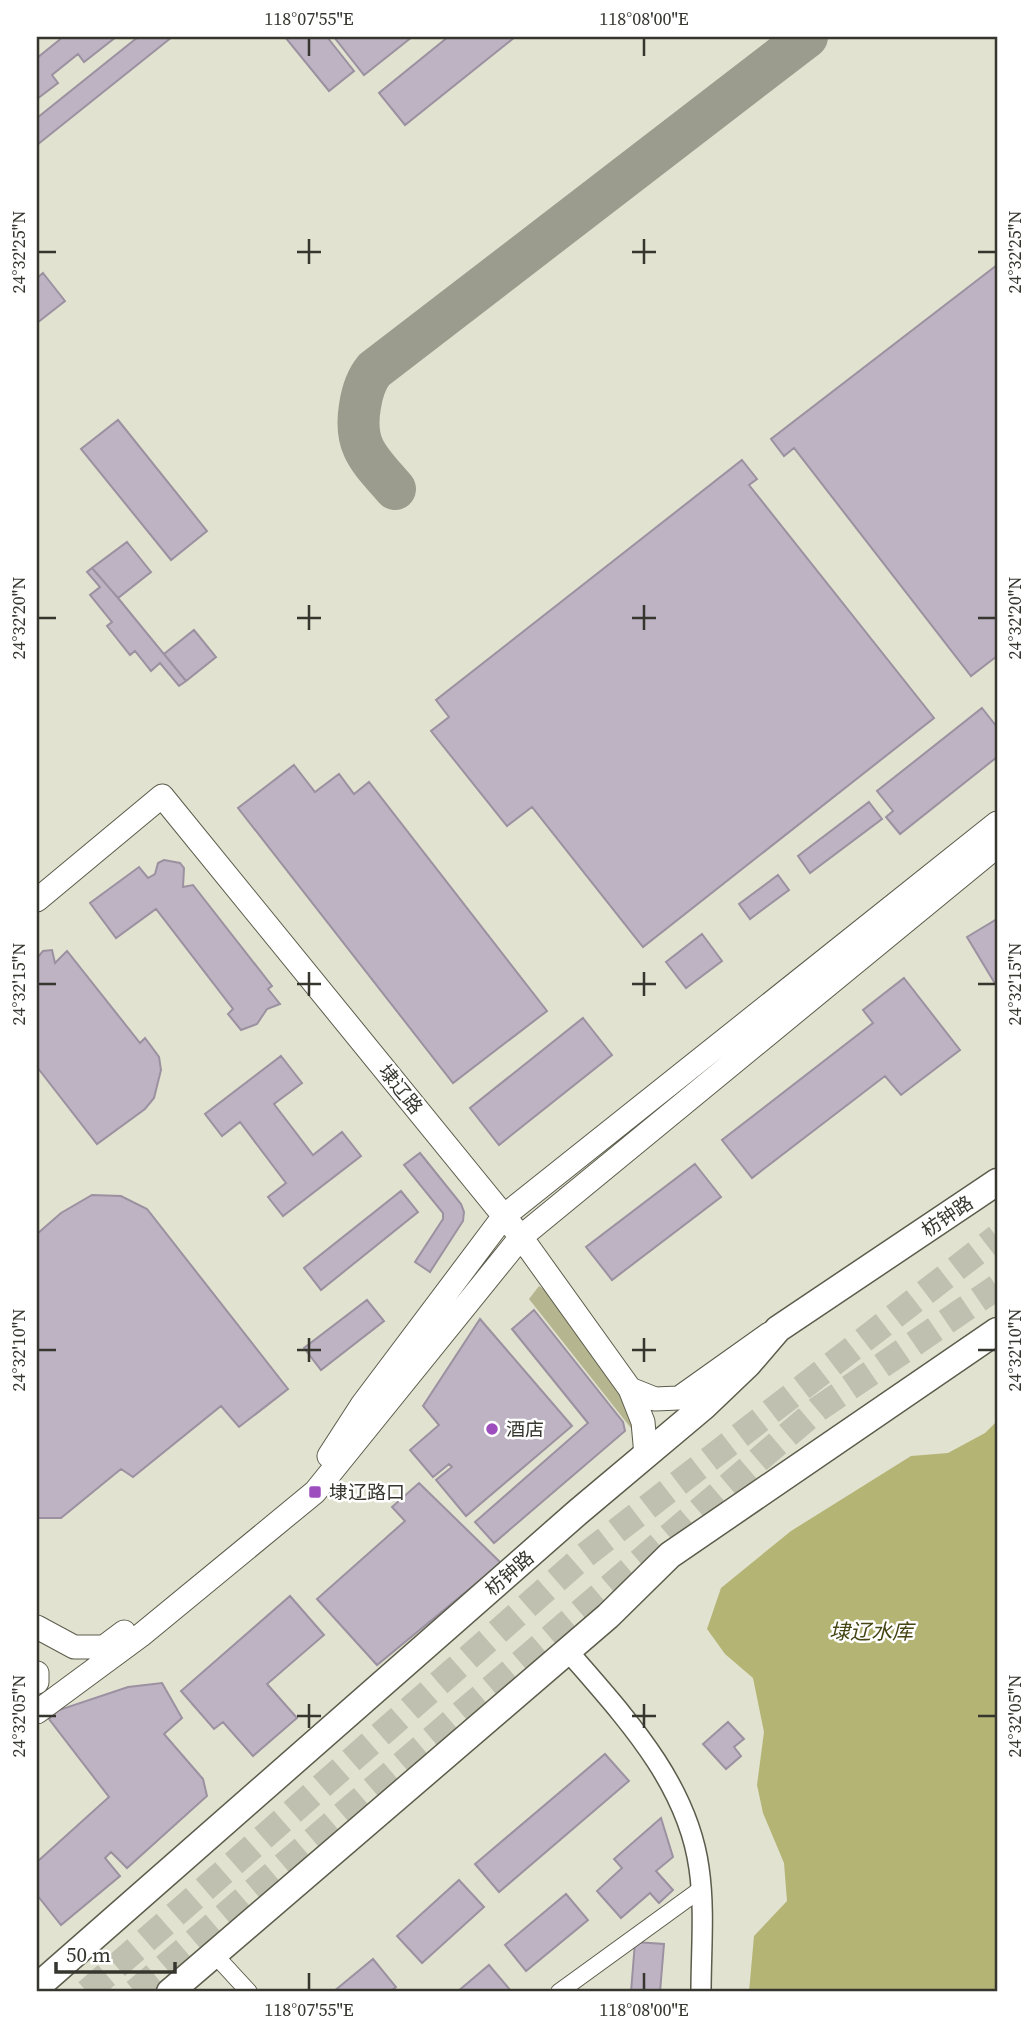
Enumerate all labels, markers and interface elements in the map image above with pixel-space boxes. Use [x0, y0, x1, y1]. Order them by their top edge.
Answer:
text: 118°07'55"E [264, 6, 354, 31]
text: 118°08'00"E [599, 6, 689, 31]
text: 24°32'25"N [6, 211, 31, 293]
text: 24°32'25"N [1002, 211, 1027, 293]
text: 24°32'20"N [6, 577, 31, 659]
text: 24°32'20"N [1002, 577, 1027, 659]
text: 24°32'15"N [6, 943, 31, 1025]
text: 24°32'15"N [1002, 943, 1027, 1025]
street label: 埭辽路 [373, 1059, 429, 1119]
street label: 枋钟路 [916, 1189, 978, 1243]
text: 24°32'10"N [6, 1309, 31, 1391]
text: 24°32'10"N [1002, 1309, 1027, 1391]
place label: 酒店 [506, 1416, 544, 1442]
marker: 酒店 [484, 1421, 500, 1437]
place label: 埭辽路口 [329, 1479, 405, 1505]
marker: 埭辽路口 [307, 1484, 323, 1500]
street label: 枋钟路 [479, 1544, 539, 1602]
water label: 埭辽水库 [829, 1617, 916, 1646]
text: 24°32'05"N [6, 1675, 31, 1757]
text: 24°32'05"N [1002, 1675, 1027, 1757]
scale bar [56, 1931, 175, 1975]
text: 50 m [66, 1940, 111, 1969]
text: 118°07'55"E [264, 1997, 354, 2022]
text: 118°08'00"E [599, 1997, 689, 2022]

